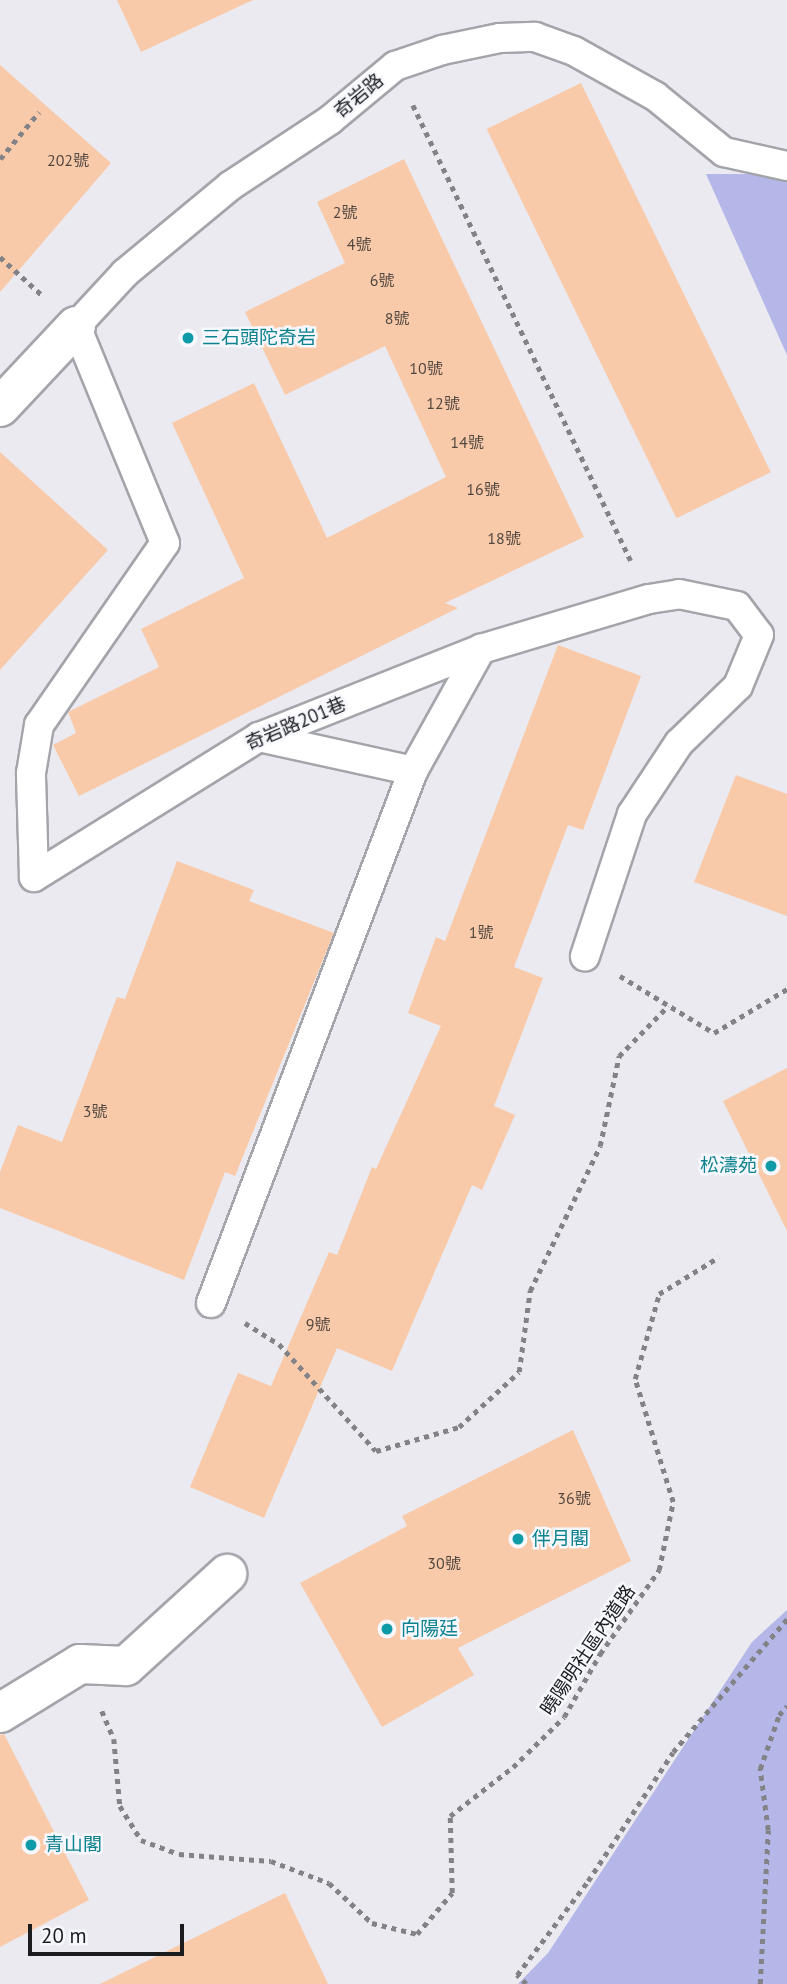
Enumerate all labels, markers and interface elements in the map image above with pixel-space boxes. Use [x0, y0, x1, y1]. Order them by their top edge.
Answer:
street label: 奇岩路 [330, 69, 388, 123]
house number: 202號 [47, 150, 89, 170]
house number: 2號 [333, 202, 357, 222]
house number: 4號 [347, 234, 371, 254]
house number: 6號 [370, 270, 394, 290]
house number: 8號 [385, 308, 409, 328]
place label: 三石頭陀奇岩 [202, 327, 316, 349]
marker: 三石頭陀奇岩 [180, 330, 196, 346]
house number: 10號 [409, 358, 443, 378]
house number: 12號 [426, 393, 460, 413]
house number: 14號 [450, 432, 484, 452]
house number: 16號 [466, 479, 500, 499]
house number: 18號 [487, 528, 521, 548]
street label: 奇岩路201巷 [242, 693, 350, 755]
house number: 1號 [469, 922, 493, 942]
house number: 3號 [83, 1101, 107, 1121]
place label: 松濤苑 [700, 1155, 757, 1177]
marker: 松濤苑 [763, 1158, 779, 1174]
house number: 9號 [306, 1314, 330, 1334]
house number: 36號 [557, 1488, 591, 1508]
place label: 伴月閣 [532, 1528, 589, 1550]
marker: 伴月閣 [510, 1531, 526, 1547]
house number: 30號 [427, 1553, 461, 1573]
street label: 曉陽明社區內道路 [536, 1581, 640, 1719]
place label: 向陽廷 [401, 1618, 458, 1640]
marker: 向陽廷 [379, 1621, 395, 1637]
place label: 青山閣 [45, 1834, 102, 1856]
marker: 青山閣 [23, 1837, 39, 1853]
scale bar [32, 1910, 187, 1954]
text: 20 m [41, 1922, 87, 1949]

